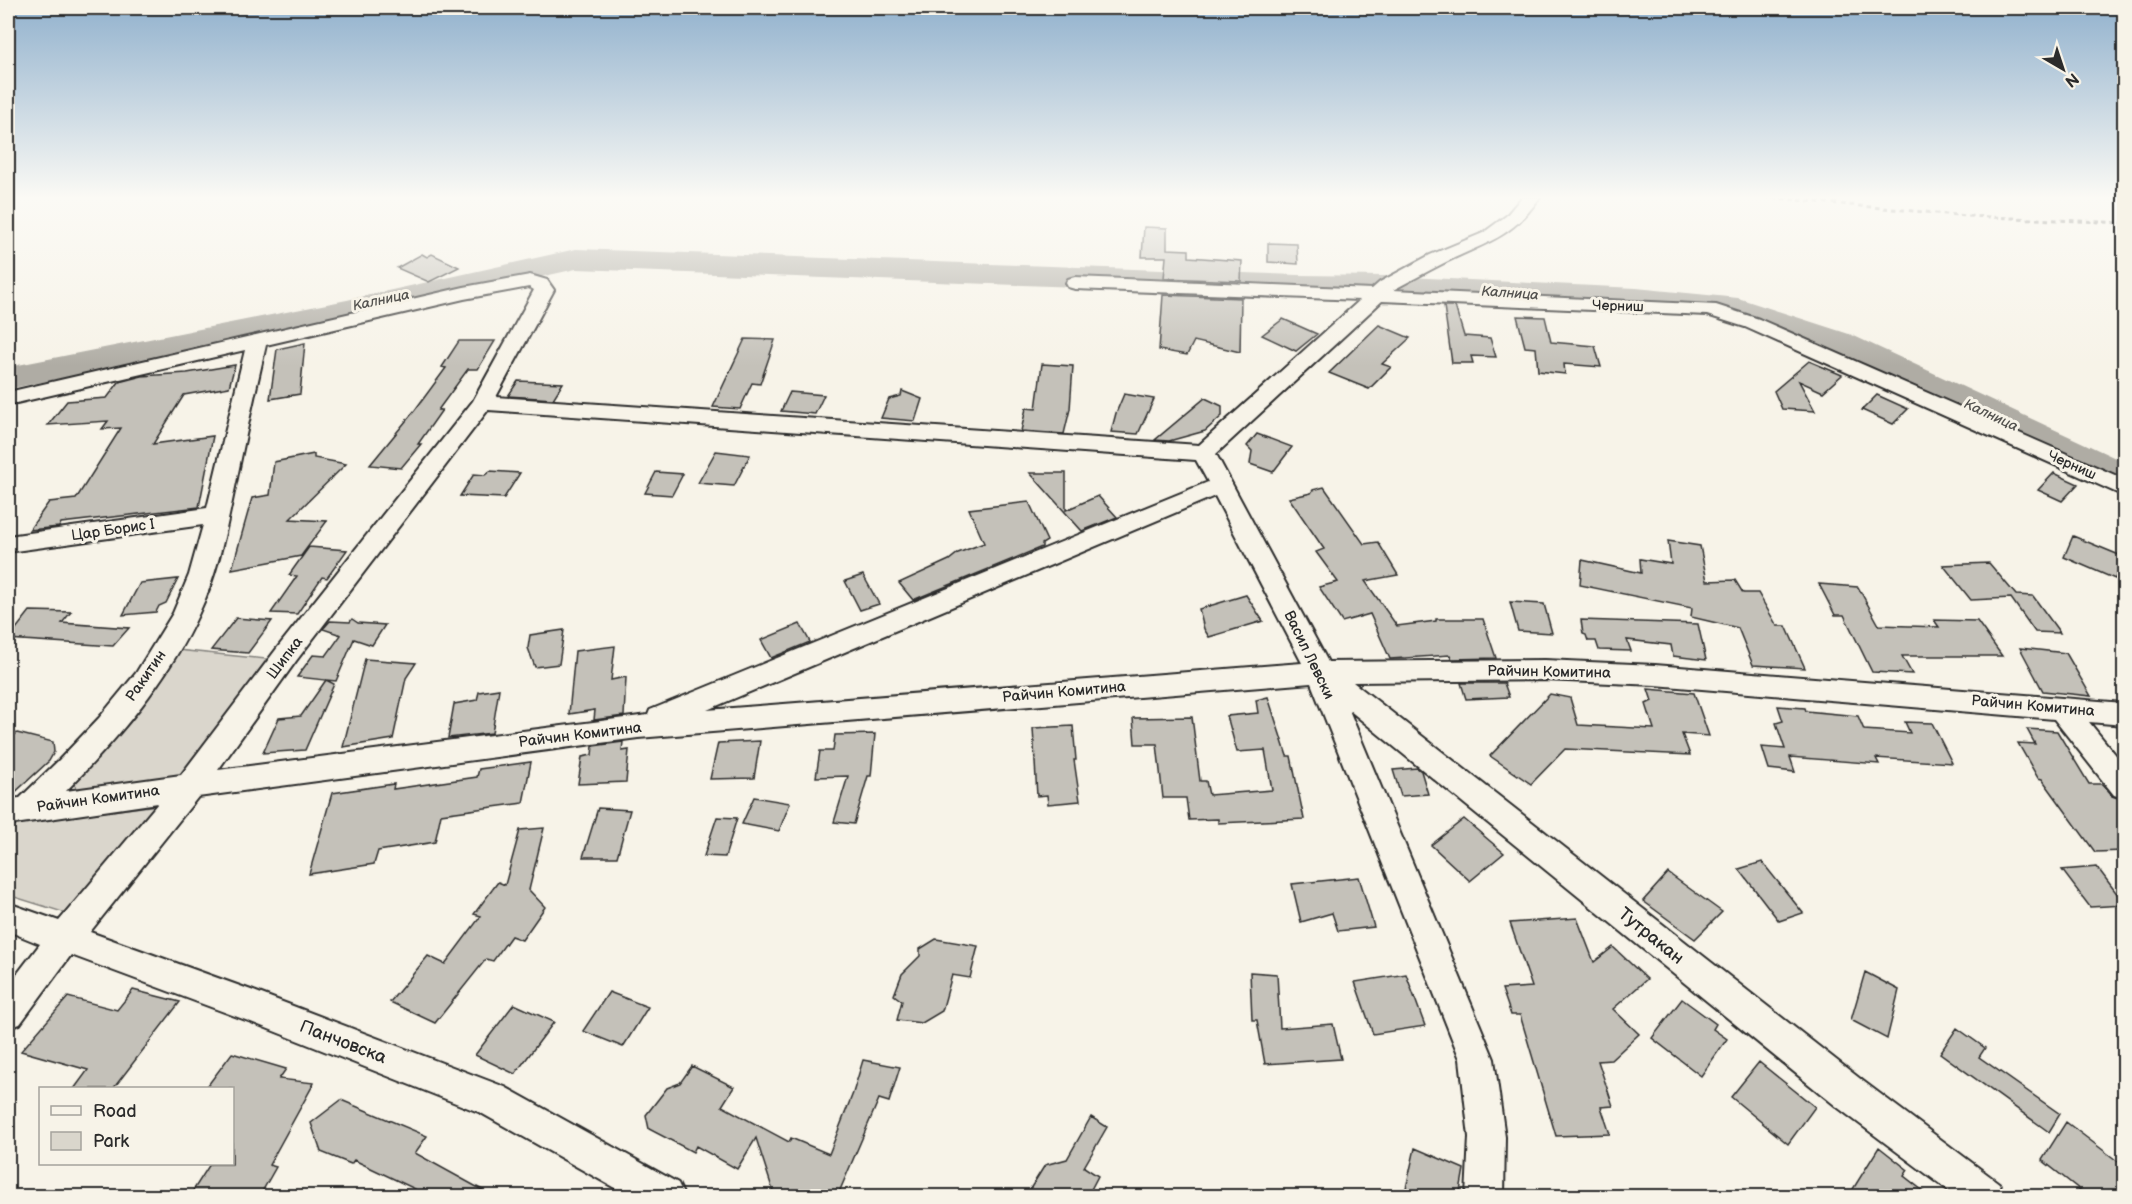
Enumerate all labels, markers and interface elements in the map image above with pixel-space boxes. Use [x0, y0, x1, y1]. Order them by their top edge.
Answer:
north arrow [2033, 39, 2093, 99]
text: N [2061, 68, 2082, 91]
water label: Калница [1481, 283, 1539, 303]
water label: Калница [351, 286, 411, 314]
street label: Черниш [1592, 297, 1644, 315]
water label: Калница [1961, 395, 2021, 435]
street label: Черниш [2045, 447, 2099, 483]
street label: Цар Борис I [70, 515, 156, 545]
street label: Васил Левски [1279, 608, 1339, 702]
street label: Шипка [263, 633, 307, 683]
street label: Ракитин [121, 647, 171, 705]
street label: Райчин Комитина [1487, 661, 1611, 683]
street label: Райчин Комитина [1001, 677, 1127, 707]
street label: Райчин Комитина [1970, 691, 2096, 721]
street label: Райчин Комитина [517, 718, 643, 752]
street label: Райчин Комитина [35, 781, 161, 817]
street label: Тутракан [1614, 903, 1688, 969]
street label: Панчовска [297, 1016, 390, 1068]
legend [39, 1087, 234, 1165]
text: Road [93, 1101, 137, 1122]
text: Park [93, 1131, 129, 1152]

